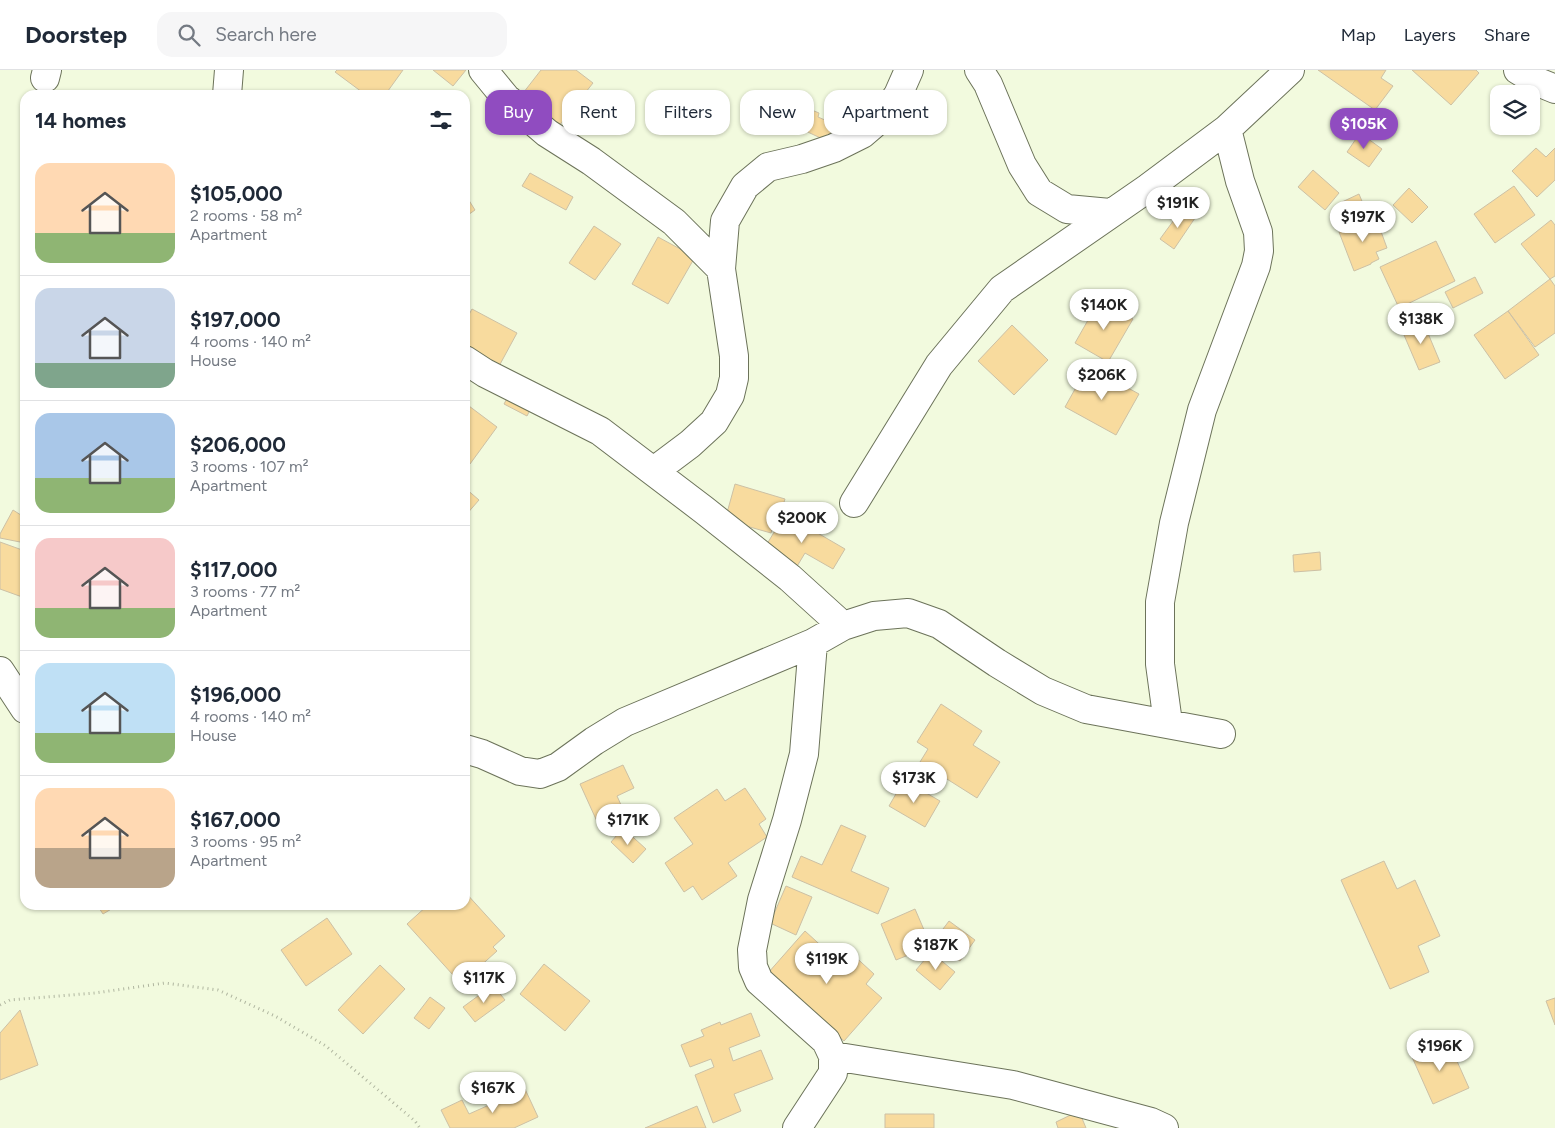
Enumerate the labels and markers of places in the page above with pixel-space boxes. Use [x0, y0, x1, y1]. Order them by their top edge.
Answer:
pin: $105K [1329, 108, 1399, 150]
pin: $191K [1143, 186, 1213, 229]
pin: $197K [1328, 200, 1398, 243]
pin: $140K [1069, 288, 1139, 331]
pin: $138K [1386, 302, 1456, 345]
pin: $206K [1067, 358, 1137, 401]
pin: $200K [767, 502, 837, 544]
pin: $173K [879, 762, 949, 804]
pin: $171K [593, 804, 663, 846]
pin: $187K [901, 928, 971, 971]
pin: $119K [792, 942, 862, 985]
pin: $117K [449, 962, 519, 1004]
pin: $196K [1405, 1030, 1475, 1072]
pin: $167K [458, 1072, 528, 1114]

